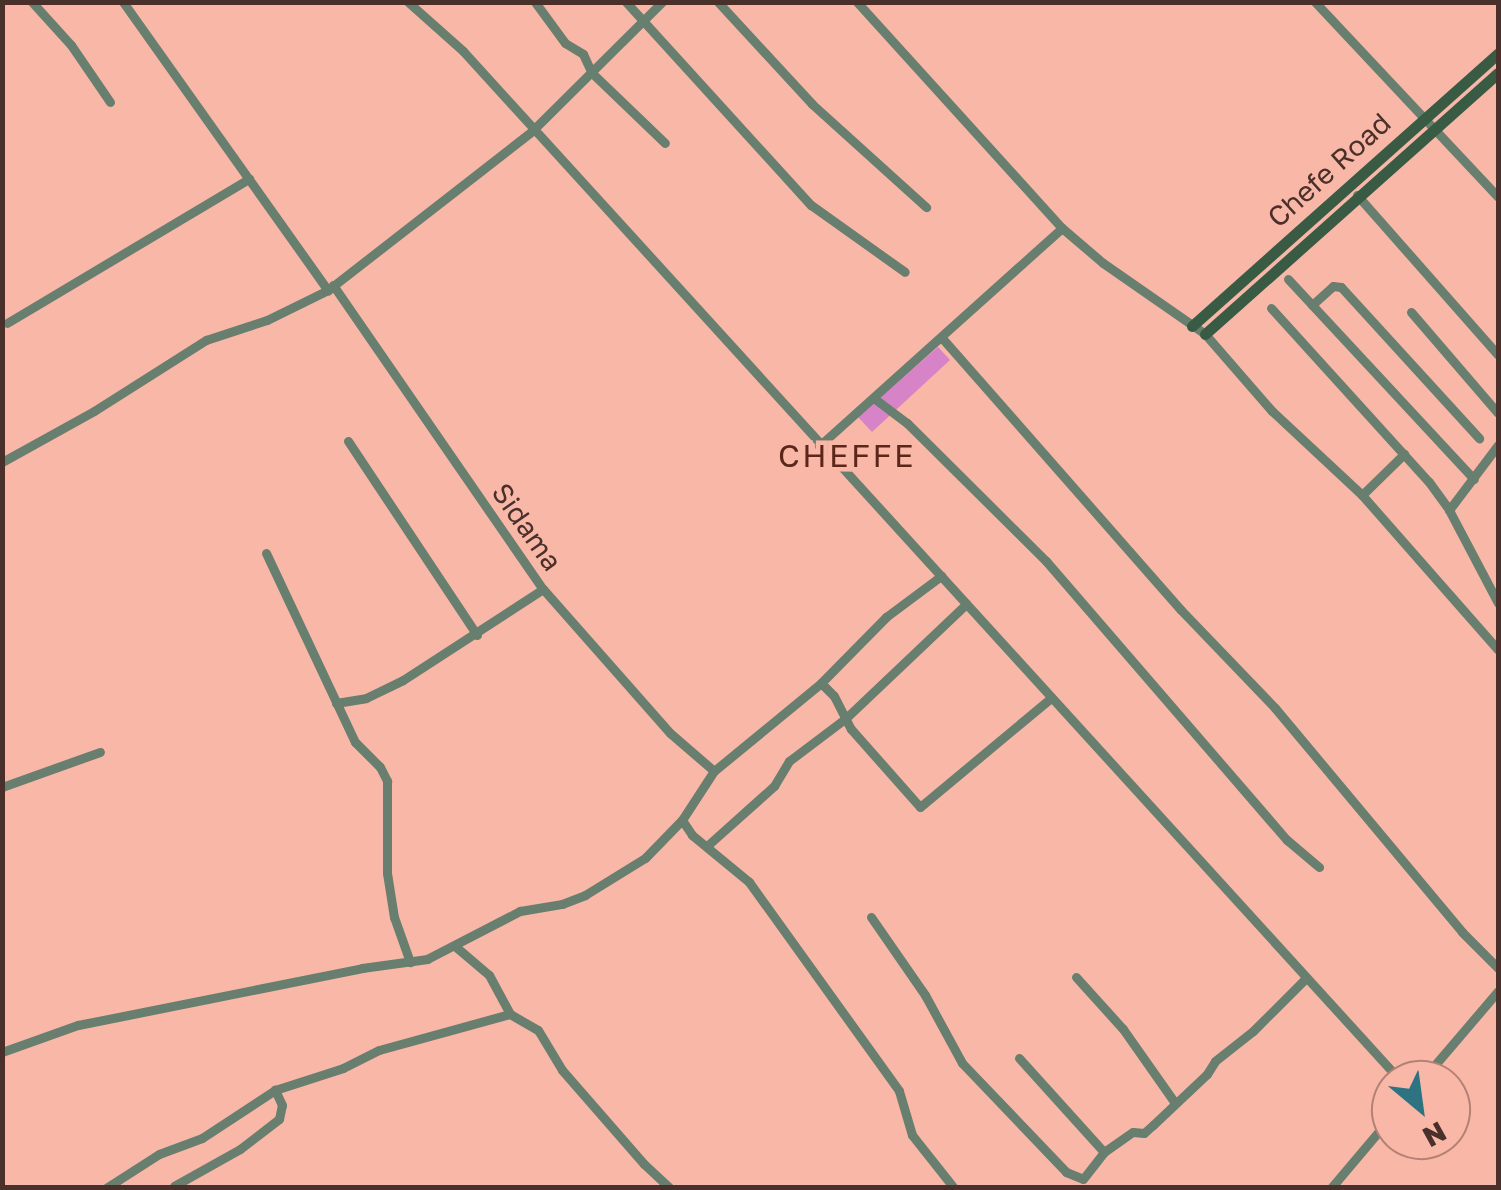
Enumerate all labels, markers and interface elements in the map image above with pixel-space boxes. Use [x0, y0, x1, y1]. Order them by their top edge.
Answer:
street label: Chefe Road [1261, 106, 1397, 234]
district label: CHEFFE [778, 436, 916, 474]
street label: Sidama [485, 477, 569, 577]
north arrow [1371, 1060, 1471, 1160]
text: N [1418, 1115, 1452, 1155]

